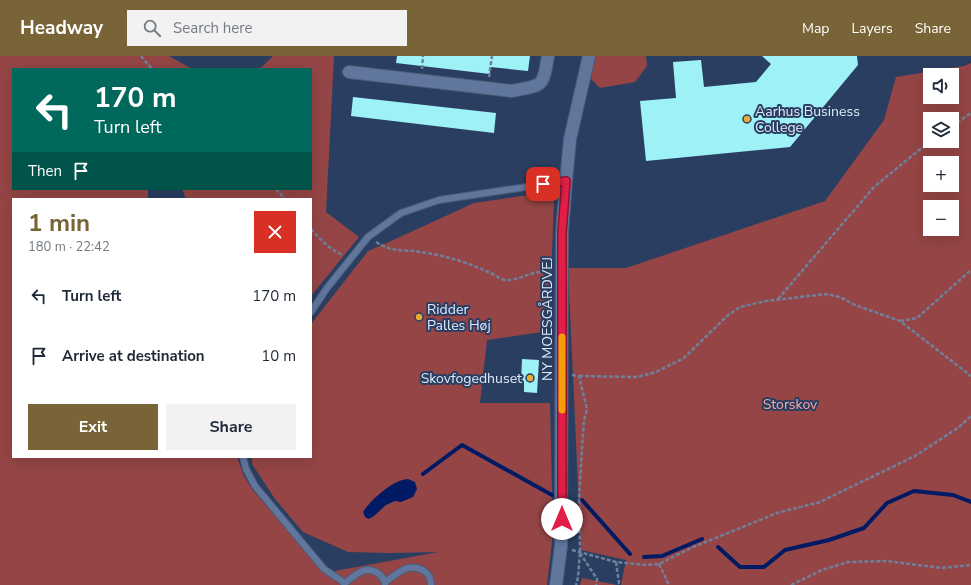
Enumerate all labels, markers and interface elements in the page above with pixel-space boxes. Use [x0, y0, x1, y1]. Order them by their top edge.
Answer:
search box [127, 10, 407, 46]
text: Headway [20, 15, 103, 41]
icon: search [141, 17, 163, 39]
text: Search here [173, 18, 253, 38]
text: Map [802, 19, 829, 38]
text: Layers [851, 19, 893, 38]
text: Share [915, 19, 951, 38]
map controls [923, 68, 959, 236]
button: sound [923, 68, 959, 104]
text: 170 m [94, 79, 177, 117]
icon: left [28, 84, 80, 136]
place label: Aarhus Business College [755, 102, 860, 137]
button: layers [923, 112, 959, 148]
marker: Aarhus Business College [742, 114, 752, 124]
text: Turn left [94, 115, 162, 139]
button: + [923, 156, 959, 192]
icon: arrive [70, 160, 92, 182]
text: Then [28, 161, 62, 181]
pin [526, 167, 560, 201]
icon: arrive [532, 173, 554, 195]
button: − [923, 200, 959, 236]
text: 1 min [28, 207, 90, 239]
button: close [254, 211, 296, 253]
text: 180 m · 22:42 [28, 238, 110, 256]
street label: NY MOESGÅRDVEJ [538, 257, 557, 381]
icon: left [28, 285, 50, 307]
text: Turn left [62, 286, 121, 306]
text: 170 m [252, 286, 296, 306]
place label: Ridder Palles Høj [427, 300, 491, 335]
marker: Ridder Palles Høj [414, 312, 424, 322]
icon: arrive [28, 345, 50, 367]
text: Arrive at destination [62, 346, 205, 366]
text: 10 m [261, 346, 296, 366]
place label: Skovfogedhuset [421, 369, 522, 388]
marker: Skovfogedhuset [525, 373, 535, 383]
park label: Storskov [763, 395, 818, 414]
button: Exit [28, 404, 158, 450]
button: Share [166, 404, 296, 450]
position arrow [541, 498, 583, 540]

